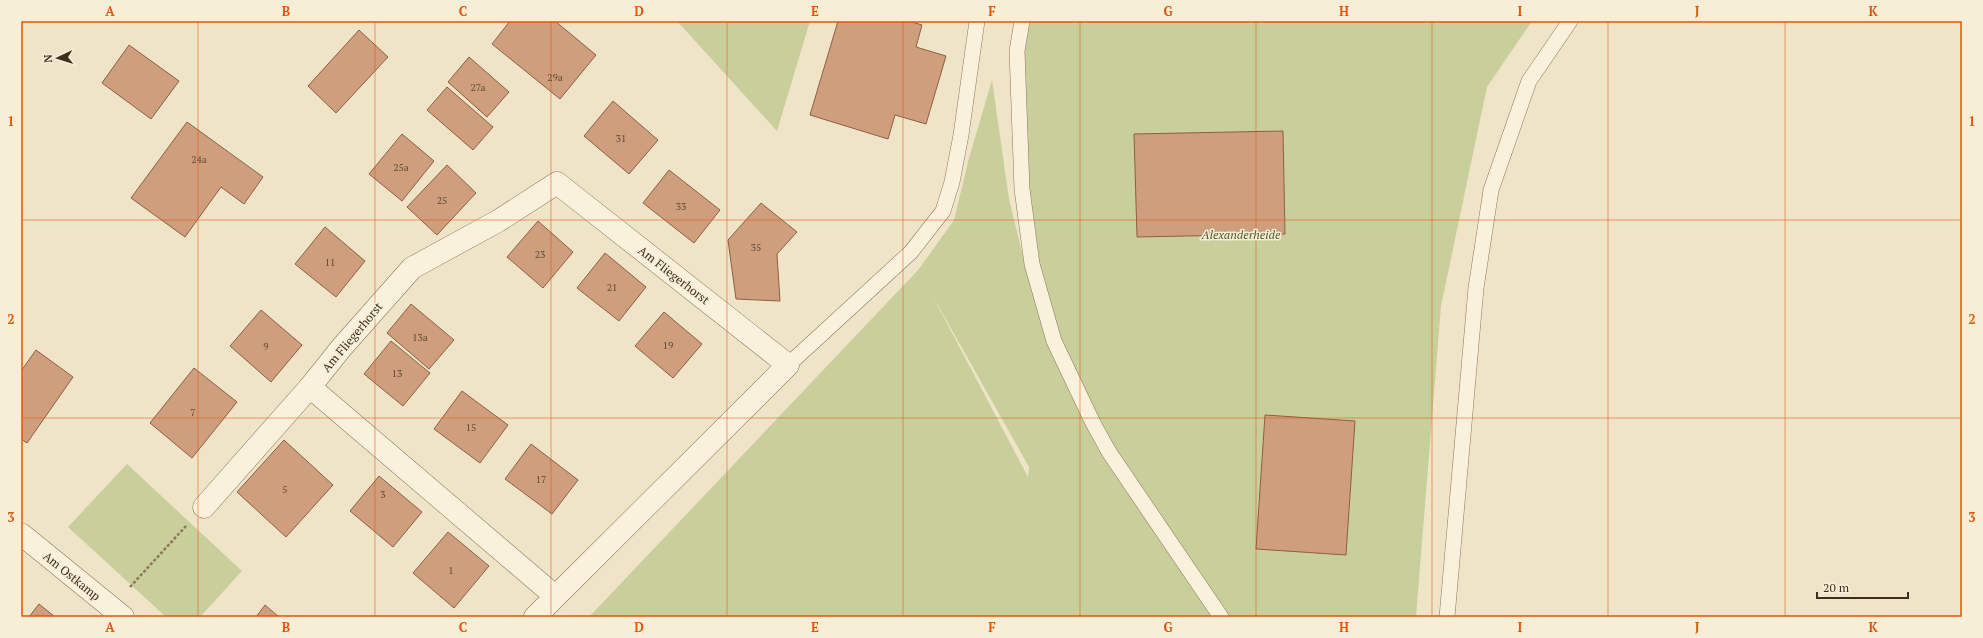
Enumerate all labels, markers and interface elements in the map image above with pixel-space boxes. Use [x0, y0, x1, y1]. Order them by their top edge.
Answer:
text: A [105, 2, 115, 20]
text: B [282, 2, 290, 20]
text: C [459, 2, 467, 20]
text: D [634, 2, 644, 20]
text: E [811, 2, 819, 20]
text: F [988, 2, 996, 20]
text: G [1163, 2, 1173, 20]
text: H [1339, 2, 1349, 20]
text: I [1518, 2, 1523, 20]
text: J [1695, 2, 1700, 20]
text: K [1868, 2, 1878, 20]
north arrow [38, 38, 78, 78]
text: N [41, 53, 55, 63]
house number: 29a [547, 71, 563, 84]
house number: 27a [470, 81, 486, 94]
text: 1 [7, 112, 15, 130]
text: 1 [1968, 112, 1976, 130]
house number: 31 [616, 132, 626, 145]
house number: 24a [191, 153, 207, 166]
house number: 25a [393, 161, 409, 174]
house number: 25 [437, 194, 447, 207]
house number: 33 [676, 200, 686, 213]
park label: Alexanderheide [1201, 227, 1281, 242]
house number: 35 [751, 241, 761, 254]
street label: Am Fliegerhorst [635, 243, 713, 308]
house number: 23 [535, 248, 545, 261]
house number: 11 [325, 256, 335, 269]
house number: 21 [607, 281, 617, 294]
street label: Am Fliegerhorst [319, 299, 386, 375]
text: 2 [7, 310, 15, 328]
text: 2 [1968, 310, 1976, 328]
house number: 13a [412, 331, 428, 344]
house number: 19 [663, 339, 673, 352]
house number: 9 [263, 340, 269, 353]
house number: 13 [392, 367, 402, 380]
house number: 7 [190, 406, 196, 419]
house number: 15 [466, 421, 476, 434]
house number: 17 [536, 473, 546, 486]
house number: 5 [282, 483, 288, 496]
house number: 3 [380, 488, 386, 501]
text: 3 [7, 508, 15, 526]
text: 3 [1968, 508, 1976, 526]
street label: Am Ostkamp [40, 548, 104, 604]
house number: 1 [448, 564, 454, 577]
scale bar [1817, 574, 1908, 600]
text: 20 m [1823, 580, 1850, 595]
text: A [105, 618, 115, 636]
text: B [282, 618, 290, 636]
text: C [459, 618, 467, 636]
text: D [634, 618, 644, 636]
text: E [811, 618, 819, 636]
text: F [988, 618, 996, 636]
text: G [1163, 618, 1173, 636]
text: H [1339, 618, 1349, 636]
text: I [1518, 618, 1523, 636]
text: J [1695, 618, 1700, 636]
text: K [1868, 618, 1878, 636]

